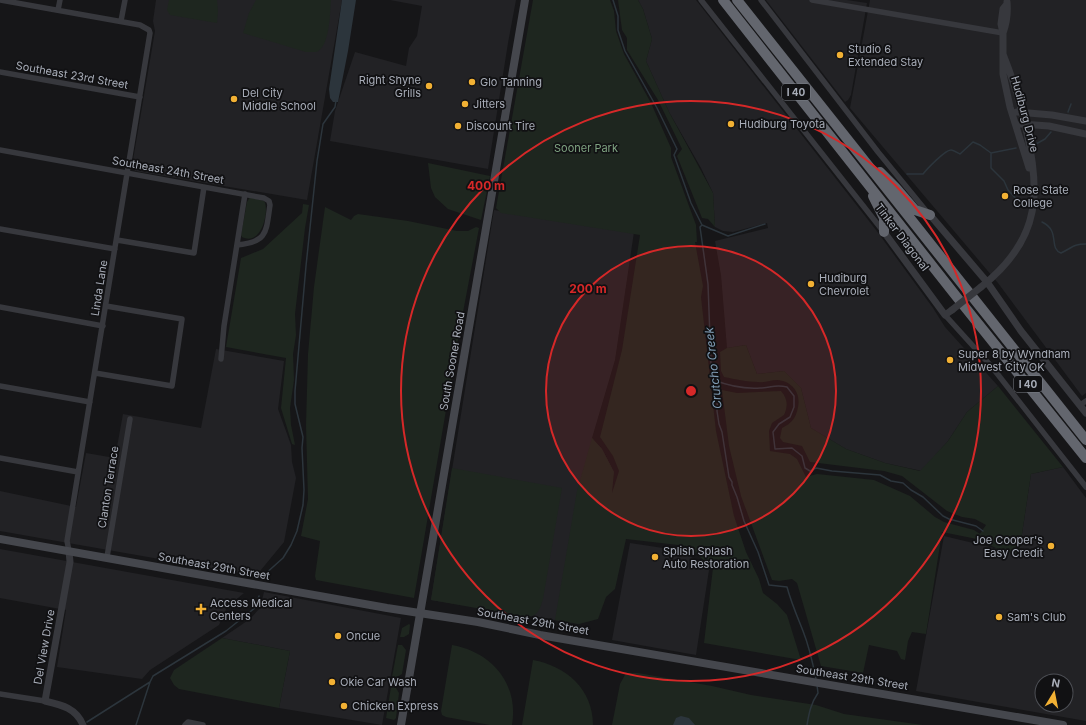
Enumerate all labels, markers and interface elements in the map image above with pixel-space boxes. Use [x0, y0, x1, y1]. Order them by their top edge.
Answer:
place label: Studio 6 Extended Stay [848, 42, 923, 69]
marker: Studio 6 Extended Stay [835, 50, 845, 60]
street label: Southeast 23rd Street [15, 58, 130, 92]
place label: Right Shyne Grills [359, 73, 421, 100]
street label: Hudiburg Drive [1008, 74, 1042, 154]
place label: Glo Tanning [480, 75, 542, 89]
marker: Glo Tanning [467, 77, 477, 87]
marker: Right Shyne Grills [424, 81, 434, 91]
road number: I 40 [782, 84, 810, 100]
place label: Del City Middle School [242, 86, 316, 113]
marker: Del City Middle School [229, 94, 239, 104]
place label: Jitters [473, 97, 505, 111]
marker: Jitters [460, 99, 470, 109]
place label: Hudiburg Toyota [739, 117, 825, 131]
place label: Discount Tire [466, 119, 535, 133]
marker: Hudiburg Toyota [726, 119, 736, 129]
marker: Discount Tire [453, 121, 463, 131]
park label: Sooner Park [554, 141, 618, 155]
street label: Southeast 24th Street [111, 153, 225, 187]
text: 400 m [467, 178, 505, 193]
place label: Rose State College [1013, 183, 1069, 210]
marker: Rose State College [1000, 191, 1010, 201]
street label: Tinker Diagonal [872, 200, 932, 274]
street label: Linda Lane [88, 259, 110, 317]
place label: Hudiburg Chevrolet [819, 271, 870, 298]
marker: Hudiburg Chevrolet [806, 279, 816, 289]
text: 200 m [569, 281, 607, 296]
street label: South Sooner Road [436, 310, 468, 412]
water label: Crutcho Creek [701, 326, 725, 410]
place label: Super 8 by Wyndham Midwest City OK [958, 347, 1070, 374]
marker: Super 8 by Wyndham Midwest City OK [945, 355, 955, 365]
road number: I 40 [1014, 376, 1042, 392]
centre of rings [684, 384, 698, 398]
street label: Clanton Terrace [95, 445, 121, 529]
place label: Joe Cooper's Easy Credit [973, 533, 1043, 560]
marker: Joe Cooper's Easy Credit [1046, 541, 1056, 551]
place label: Splish Splash Auto Restoration [663, 544, 749, 571]
street label: Southeast 29th Street [157, 549, 271, 583]
marker: Splish Splash Auto Restoration [650, 552, 660, 562]
place label: Access Medical Centers [210, 596, 292, 623]
marker: Access Medical Centers [195, 603, 207, 615]
street label: Southeast 29th Street [476, 604, 590, 638]
street label: Del View Drive [31, 608, 57, 686]
place label: Sam's Club [1007, 610, 1066, 624]
marker: Sam's Club [994, 612, 1004, 622]
place label: Oncue [346, 629, 380, 643]
marker: Oncue [333, 631, 343, 641]
street label: Southeast 29th Street [795, 661, 909, 693]
north arrow [1034, 673, 1074, 713]
place label: Okie Car Wash [340, 675, 417, 689]
text: N [1050, 676, 1061, 691]
marker: Okie Car Wash [327, 677, 337, 687]
place label: Chicken Express [352, 699, 439, 713]
marker: Chicken Express [339, 701, 349, 711]

